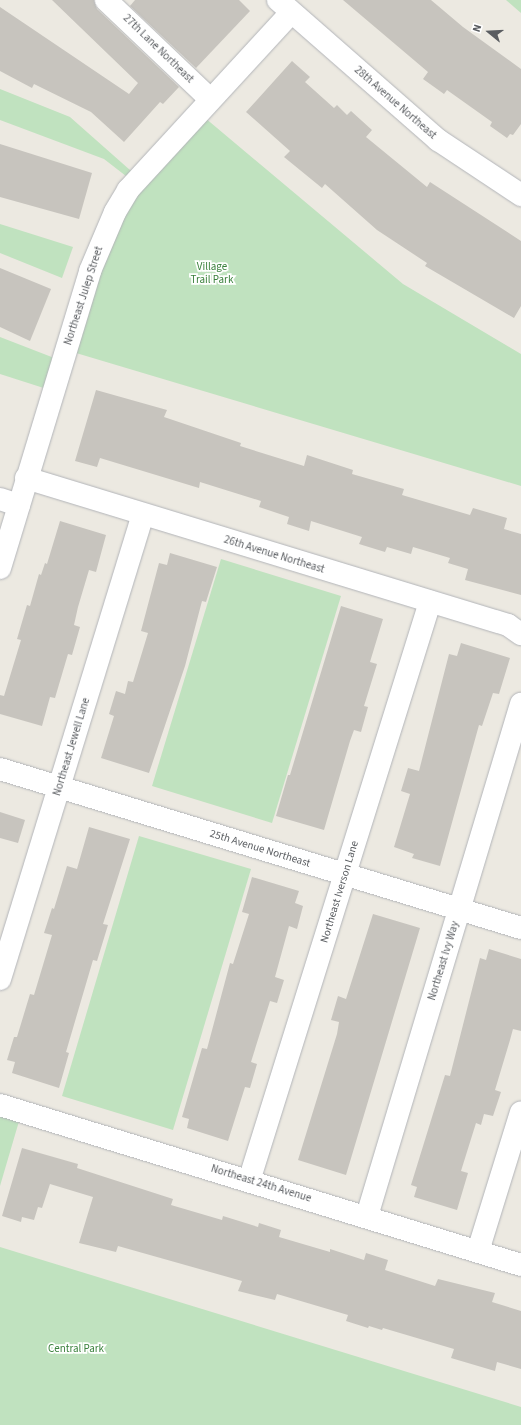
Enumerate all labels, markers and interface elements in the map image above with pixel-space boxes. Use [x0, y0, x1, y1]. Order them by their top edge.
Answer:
street label: 27th Lane Northeast [120, 12, 196, 86]
north arrow [469, 12, 509, 52]
text: N [469, 22, 485, 34]
street label: 28th Avenue Northeast [351, 64, 439, 142]
street label: Northeast Julep Street [62, 245, 106, 347]
park label: Village Trail Park [191, 261, 233, 287]
street label: 26th Avenue Northeast [222, 533, 326, 577]
street label: Northeast Jewell Lane [51, 696, 93, 798]
street label: 25th Avenue Northeast [208, 827, 312, 871]
street label: Northeast Iverson Lane [318, 839, 362, 945]
street label: Northeast Ivy Way [426, 920, 462, 1002]
street label: Northeast 24th Avenue [209, 1162, 313, 1206]
park label: Central Park [48, 1342, 104, 1356]

